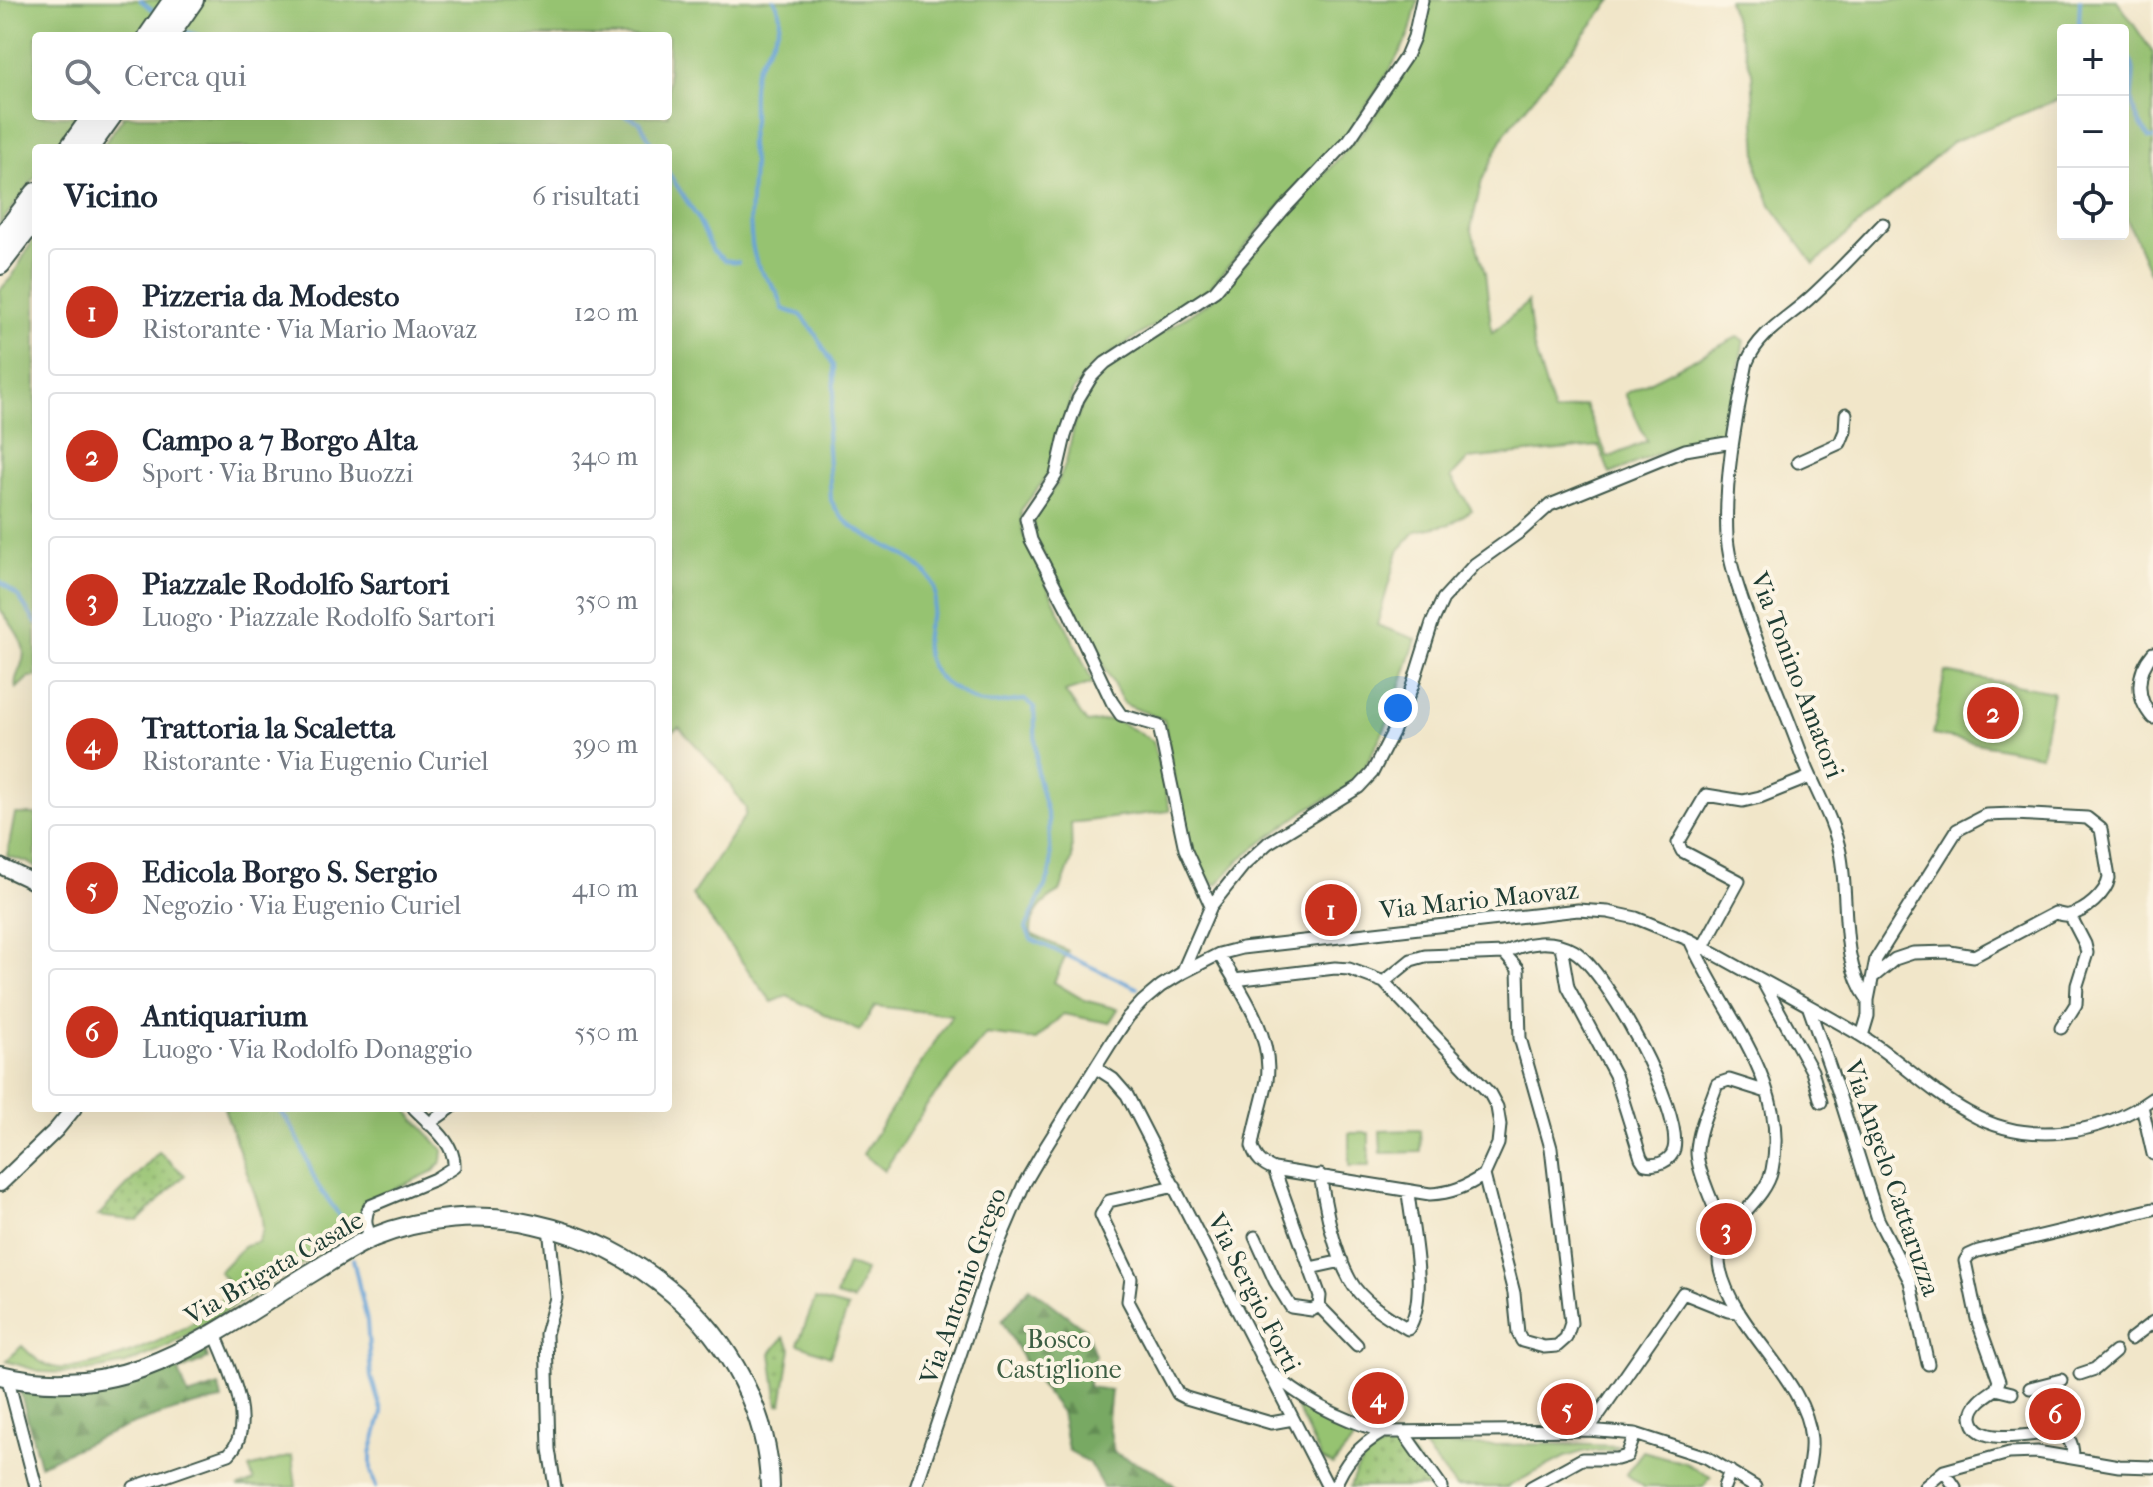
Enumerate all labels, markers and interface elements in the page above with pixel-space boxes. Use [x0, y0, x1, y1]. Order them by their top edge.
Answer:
map controls [2057, 24, 2129, 240]
button: + [2057, 24, 2129, 96]
search box [32, 32, 672, 120]
icon: search [60, 54, 104, 98]
text: Cerca qui [124, 59, 247, 94]
button: − [2057, 96, 2129, 168]
button: locate [2057, 168, 2129, 240]
text: Vicino [64, 176, 158, 216]
text: 6 risultati [532, 181, 640, 212]
text: Pizzeria da Modesto [142, 279, 399, 314]
text: 1 [87, 297, 97, 328]
text: 120 m [574, 297, 638, 328]
text: Ristorante · Via Mario Maovaz [142, 314, 477, 345]
text: Campo a 7 Borgo Alta [142, 423, 417, 458]
text: 2 [85, 441, 99, 472]
text: 340 m [570, 441, 638, 472]
text: Sport · Via Bruno Buozzi [142, 458, 413, 489]
text: Piazzale Rodolfo Sartori [142, 567, 449, 602]
street label: Via Tonino Amatori [1743, 567, 1851, 783]
text: 3 [87, 585, 97, 616]
text: 350 m [575, 585, 638, 616]
text: Luogo · Piazzale Rodolfo Sartori [142, 602, 495, 633]
pin: 2 [1967, 683, 2019, 743]
your location [1378, 688, 1418, 728]
text: Trattoria la Scaletta [142, 711, 395, 746]
text: 4 [84, 729, 100, 760]
text: 390 m [572, 729, 638, 760]
text: Ristorante · Via Eugenio Curiel [142, 746, 488, 777]
text: Edicola Borgo S. Sergio [142, 855, 438, 890]
text: 5 [86, 873, 98, 904]
text: 410 m [572, 873, 638, 904]
street label: Via Mario Maovaz [1377, 874, 1580, 926]
pin: 1 [1305, 880, 1357, 940]
text: Negozio · Via Eugenio Curiel [142, 890, 461, 921]
text: Antiquarium [142, 999, 308, 1034]
text: 6 [85, 1017, 99, 1048]
text: 550 m [574, 1017, 638, 1048]
text: Luogo · Via Rodolfo Donaggio [142, 1034, 472, 1065]
street label: Via Angelo Cattaruzza [1837, 1055, 1947, 1301]
street label: Via Antonio Grego [913, 1184, 1013, 1389]
pin: 3 [1700, 1199, 1752, 1259]
street label: Via Brigata Casale [178, 1204, 369, 1332]
street label: Via Sergio Forti [1200, 1207, 1308, 1378]
park label: Bosco Castiglione [996, 1324, 1122, 1385]
pin: 4 [1352, 1368, 1404, 1428]
pin: 5 [1541, 1379, 1593, 1439]
pin: 6 [2029, 1384, 2081, 1444]

